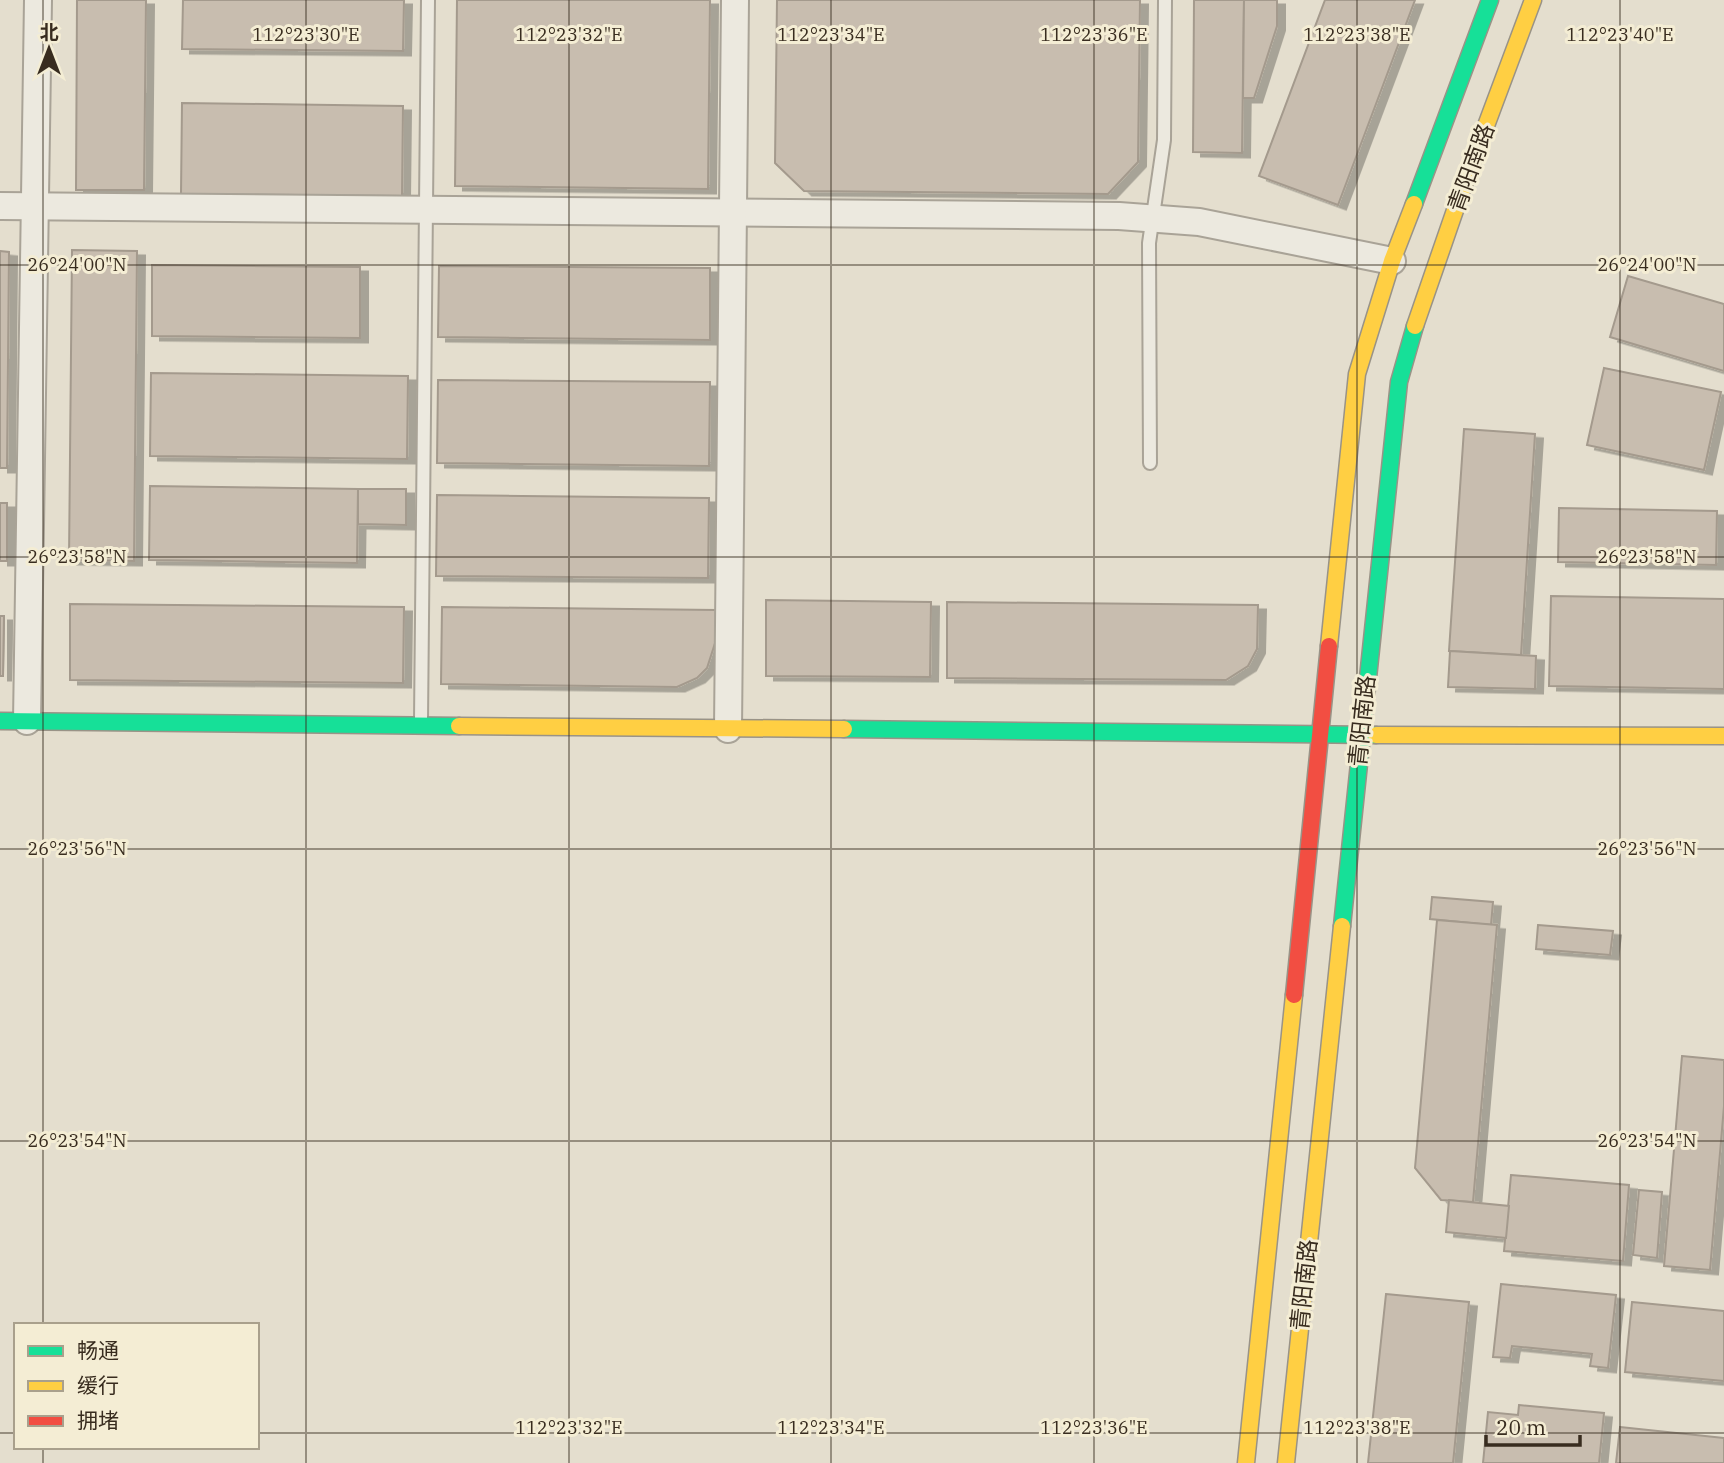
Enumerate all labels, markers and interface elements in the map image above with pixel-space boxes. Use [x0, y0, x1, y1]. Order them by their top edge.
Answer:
north arrow [14, 14, 84, 84]
text: 北 [39, 20, 59, 44]
text: 112°23'30"E [252, 23, 360, 46]
text: 112°23'32"E [515, 23, 623, 46]
text: 112°23'34"E [777, 23, 885, 46]
text: 112°23'36"E [1040, 23, 1148, 46]
text: 112°23'38"E [1303, 23, 1411, 46]
text: 112°23'40"E [1566, 23, 1674, 46]
street label: 青阳南路 [1440, 119, 1500, 216]
text: 26°24'00"N [28, 253, 127, 276]
text: 26°24'00"N [1598, 253, 1697, 276]
text: 26°23'58"N [28, 545, 127, 568]
text: 26°23'58"N [1598, 545, 1697, 568]
street label: 青阳南路 [1341, 674, 1381, 768]
text: 26°23'56"N [28, 837, 127, 860]
text: 26°23'56"N [1598, 837, 1697, 860]
text: 26°23'54"N [28, 1129, 127, 1152]
text: 26°23'54"N [1598, 1129, 1697, 1152]
street label: 青阳南路 [1283, 1238, 1323, 1332]
legend [14, 1323, 259, 1449]
text: 畅通 [77, 1336, 119, 1364]
text: 缓行 [77, 1371, 119, 1399]
scale bar [1486, 1404, 1580, 1448]
text: 拥堵 [77, 1406, 119, 1434]
text: 20 m [1496, 1413, 1546, 1441]
text: 112°23'32"E [515, 1416, 623, 1439]
text: 112°23'34"E [777, 1416, 885, 1439]
text: 112°23'36"E [1040, 1416, 1148, 1439]
text: 112°23'38"E [1303, 1416, 1411, 1439]

